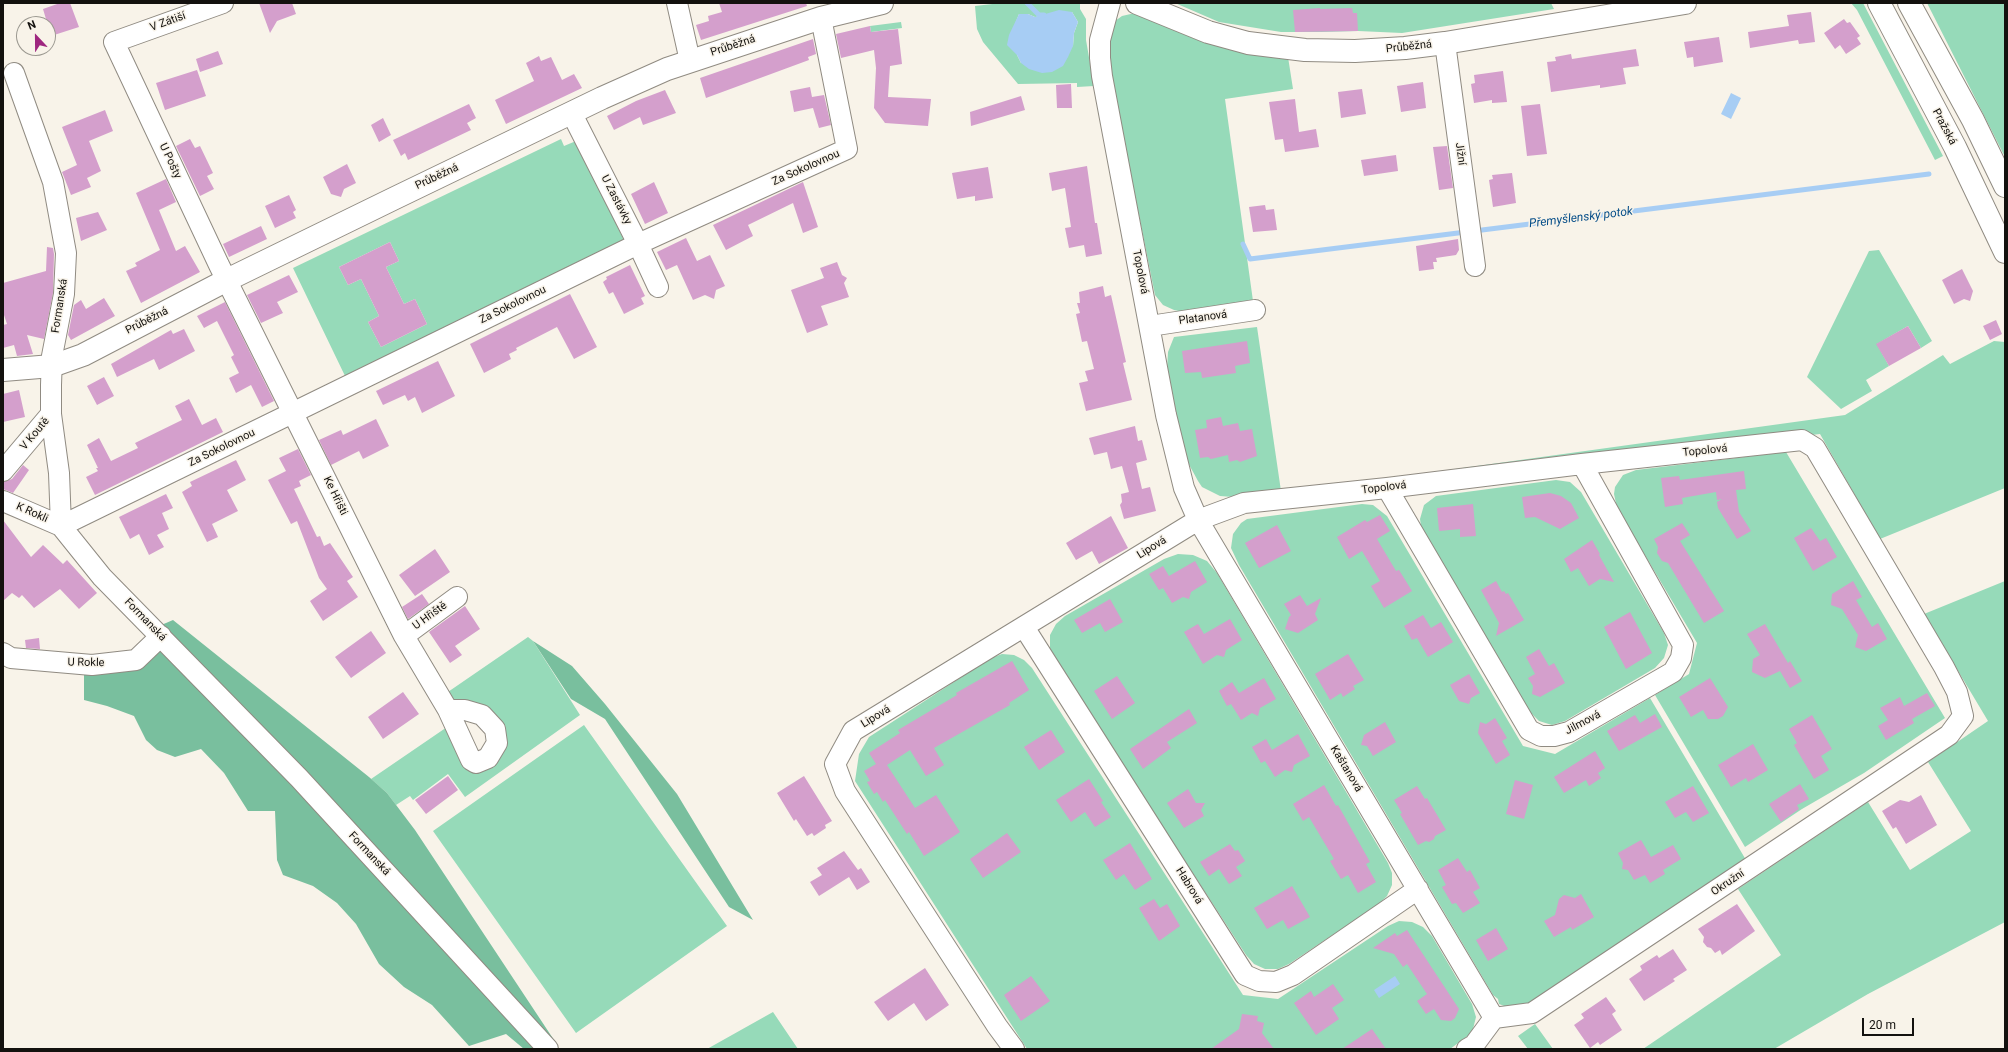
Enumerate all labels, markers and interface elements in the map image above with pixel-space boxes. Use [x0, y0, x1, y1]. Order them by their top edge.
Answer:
street label: V Zátiší [148, 9, 188, 35]
north arrow [16, 16, 56, 56]
text: N [26, 18, 38, 33]
street label: Průběžná [709, 33, 757, 59]
street label: Průběžná [1385, 38, 1433, 56]
street label: Pražská [1929, 107, 1959, 147]
street label: U Pošty [156, 141, 184, 181]
street label: Jižní [1452, 142, 1468, 166]
street label: Za Sokolovnou [770, 147, 842, 189]
street label: Průběžná [413, 161, 461, 193]
street label: U Zastávky [598, 173, 634, 227]
water label: Přemyšlenský potok [1528, 205, 1634, 231]
street label: Topolová [1129, 249, 1151, 295]
street label: Formanská [49, 278, 71, 334]
street label: Za Sokolovnou [477, 283, 549, 327]
street label: Průběžná [123, 305, 171, 337]
street label: Platanová [1178, 308, 1228, 328]
street label: V Koutě [18, 415, 52, 453]
street label: Za Sokolovnou [186, 426, 258, 470]
street label: Topolová [1682, 442, 1728, 460]
street label: Ke Hřišti [320, 474, 350, 518]
street label: Topolová [1361, 479, 1407, 497]
street label: K Rokli [14, 500, 50, 526]
street label: Lipová [1135, 534, 1169, 562]
street label: Formanská [121, 596, 169, 644]
street label: U Hřiště [410, 599, 450, 633]
street label: U Rokle [67, 656, 105, 670]
street label: Lipová [859, 703, 893, 731]
street label: Jilmová [1563, 708, 1603, 738]
street label: Kaštanová [1327, 743, 1365, 795]
street label: Formanská [345, 829, 393, 879]
street label: Habrová [1173, 865, 1205, 907]
street label: Okružní [1709, 867, 1747, 899]
scale bar [1864, 1010, 1916, 1036]
text: 20 m [1869, 1018, 1896, 1032]

